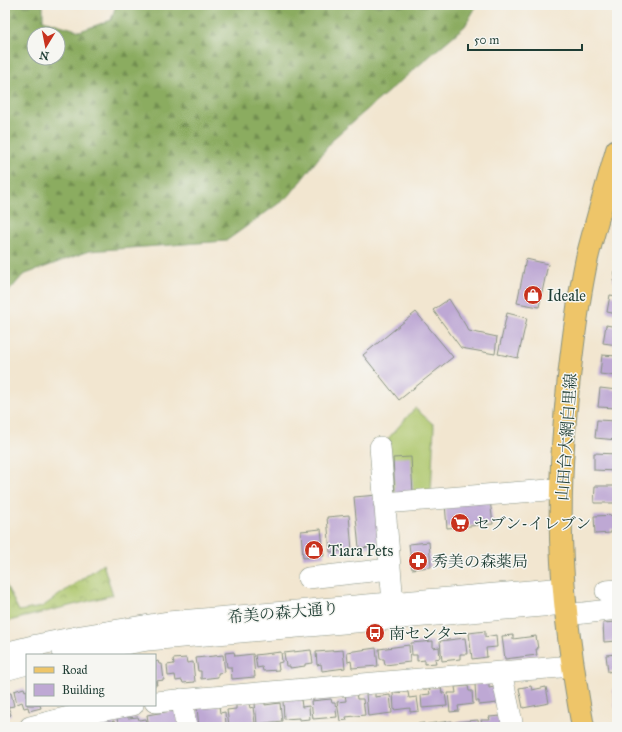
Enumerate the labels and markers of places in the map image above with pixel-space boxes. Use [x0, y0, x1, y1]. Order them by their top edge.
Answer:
shop icon: Ideale [522, 284, 544, 306]
place label: Ideale [547, 286, 586, 305]
supermarket icon: セブン-イレブン [449, 512, 471, 534]
place label: セブン-イレブン [474, 514, 591, 533]
shop icon: Tiara Pets [303, 539, 325, 561]
place label: Tiara Pets [328, 541, 393, 560]
pharmacy icon: 秀美の森薬局 [407, 550, 429, 572]
place label: 秀美の森薬局 [432, 552, 528, 571]
bus stop icon: 南センター [364, 622, 386, 644]
place label: 南センター [389, 624, 468, 643]

